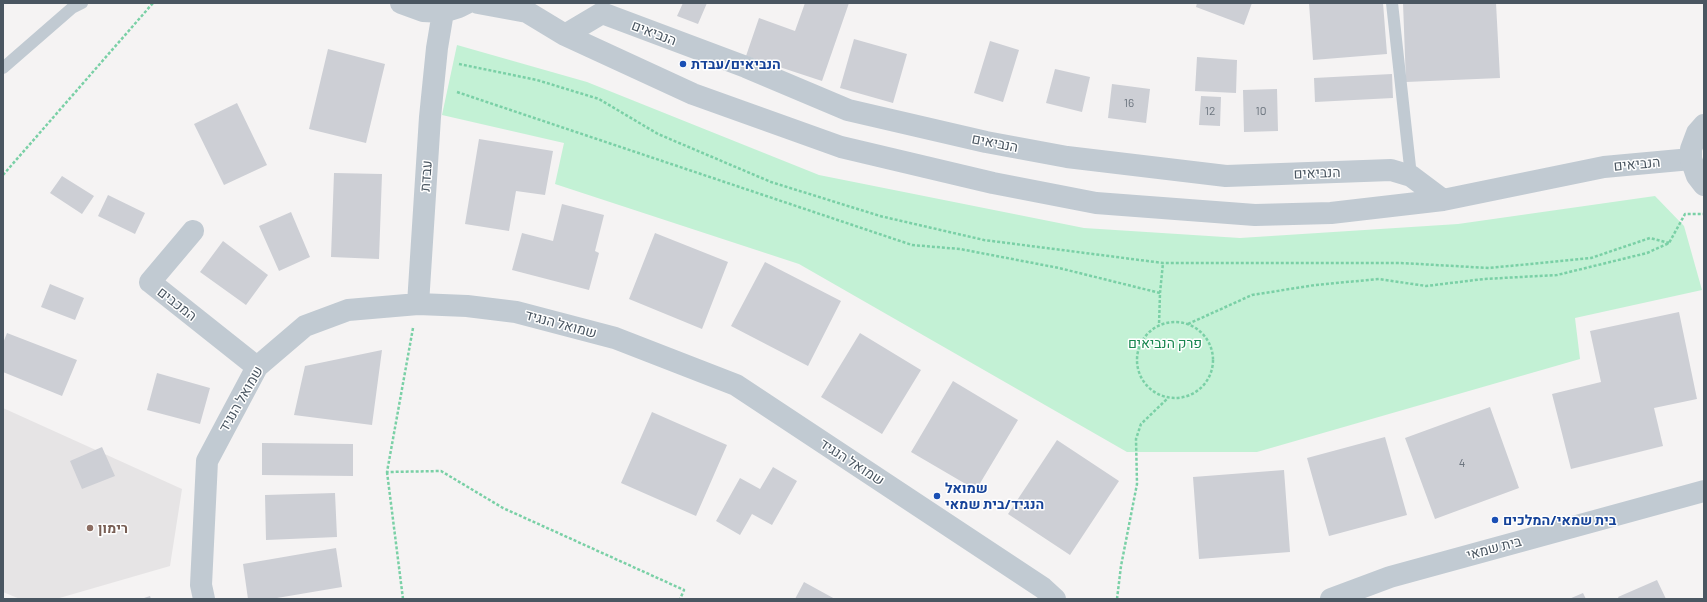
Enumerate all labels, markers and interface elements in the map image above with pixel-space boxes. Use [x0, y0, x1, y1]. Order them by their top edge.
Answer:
street label: הנביאים [629, 17, 679, 49]
place label: הנביאים/עבדת [691, 56, 781, 72]
marker: הנביאים/עבדת [678, 59, 688, 69]
house number: 16 [1124, 96, 1134, 110]
house number: 12 [1205, 104, 1215, 118]
house number: 10 [1256, 104, 1266, 118]
street label: הנביאים [970, 130, 1020, 156]
street label: הנביאים [1613, 154, 1661, 174]
street label: עבדת [417, 160, 435, 192]
street label: הנביאים [1293, 164, 1341, 182]
street label: המכבים [154, 283, 200, 325]
street label: שמואל הנגיד [523, 306, 599, 342]
park label: פרק הנביאים [1128, 335, 1202, 351]
street label: שמואל הנגיד [215, 363, 267, 435]
street label: שמואל הנגיד [817, 435, 887, 489]
house number: 4 [1459, 456, 1465, 470]
place label: שמואל הנגיד/בית שמאי [945, 480, 1044, 512]
marker: שמואל הנגיד/בית שמאי [932, 491, 942, 501]
place label: בית שמאי/המלכים [1503, 512, 1616, 528]
marker: בית שמאי/המלכים [1490, 515, 1500, 525]
place label: רימון [98, 520, 128, 536]
marker: רימון [85, 523, 95, 533]
street label: בית שמאי [1465, 533, 1523, 563]

